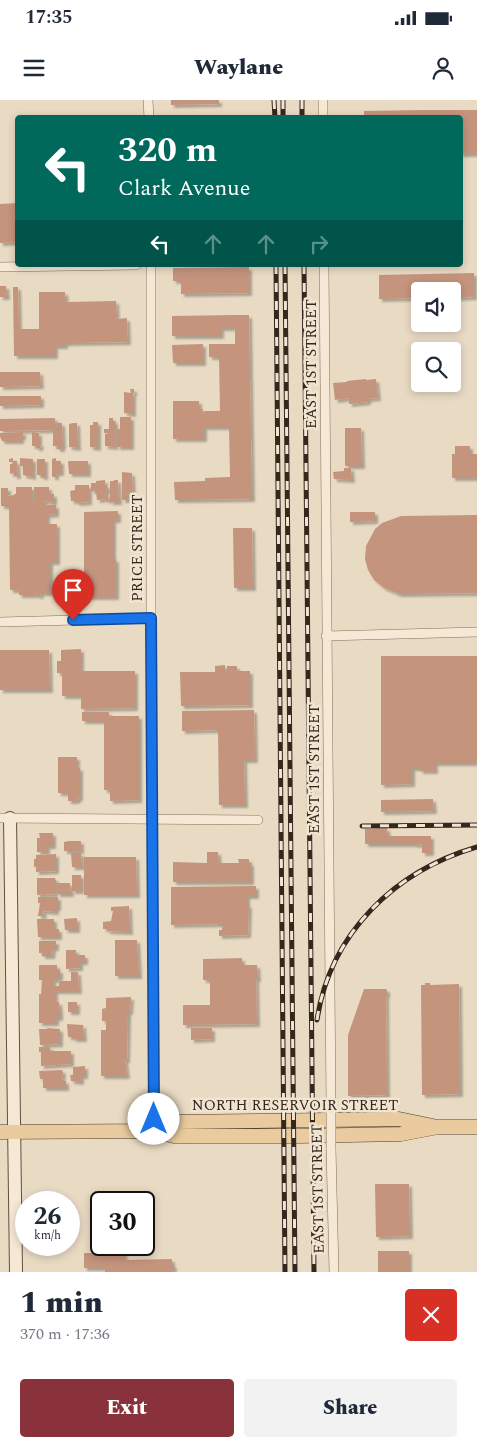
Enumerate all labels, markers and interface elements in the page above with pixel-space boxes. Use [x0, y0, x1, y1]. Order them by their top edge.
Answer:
text: 17:35 [25, 3, 73, 32]
text: Waylane [194, 51, 283, 84]
icon: menu [20, 54, 48, 82]
icon: person [429, 54, 457, 82]
text: 320 m [118, 124, 217, 177]
icon: left [35, 135, 100, 200]
text: Clark Avenue [118, 172, 250, 205]
icon: left [146, 230, 174, 258]
icon: ahead [199, 230, 227, 258]
icon: ahead [252, 230, 280, 258]
icon: right [305, 230, 333, 258]
map controls [411, 282, 461, 392]
button: sound [411, 282, 461, 332]
street label: EAST 1ST STREET [300, 299, 323, 429]
button: search [411, 342, 461, 392]
street label: PRICE STREET [126, 494, 149, 602]
pin [52, 569, 94, 620]
icon: arrive [59, 576, 87, 604]
street label: EAST 1ST STREET [303, 704, 326, 834]
position arrow [127, 1092, 179, 1144]
street label: NORTH RESERVOIR STREET [192, 1094, 398, 1117]
street label: EAST 1ST STREET [305, 1124, 331, 1254]
speed limit sign: 30 [90, 1191, 155, 1256]
text: 26 [33, 1198, 62, 1236]
text: km/h [34, 1226, 61, 1245]
text: 1 min [20, 1280, 103, 1326]
button: close [405, 1289, 457, 1341]
text: 370 m · 17:36 [20, 1322, 110, 1346]
button: Exit [20, 1379, 234, 1437]
button: Share [244, 1379, 457, 1437]

